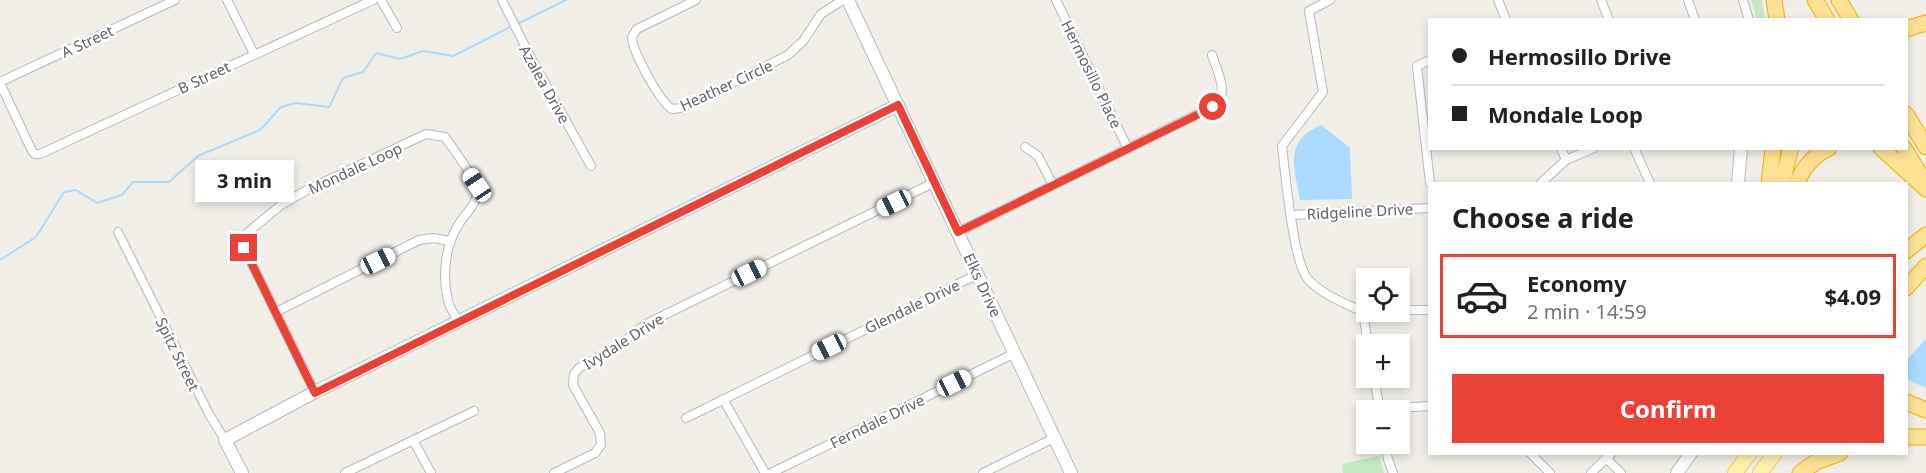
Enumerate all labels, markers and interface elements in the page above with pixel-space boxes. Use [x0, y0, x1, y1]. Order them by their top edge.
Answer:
street label: Hermosillo Place [1057, 17, 1127, 131]
street label: A Street [58, 20, 117, 62]
street label: Azalea Drive [515, 41, 575, 127]
text: Hermosillo Drive [1488, 41, 1671, 71]
street label: Heather Circle [676, 55, 776, 115]
street label: B Street [175, 56, 234, 98]
route start [1199, 93, 1226, 120]
text: Mondale Loop [1488, 99, 1643, 129]
street label: Mondale Loop [305, 138, 405, 198]
callout: 3 min [194, 161, 294, 203]
car [459, 165, 495, 205]
text: 3 min [217, 167, 272, 194]
car [874, 187, 914, 219]
street label: Ridgeline Drive [1306, 198, 1414, 224]
text: Choose a ride [1452, 199, 1634, 236]
route end [230, 234, 257, 261]
car [358, 245, 398, 277]
street label: Elks Drive [959, 250, 1007, 320]
car [729, 257, 769, 289]
map controls [1356, 268, 1410, 454]
button: locate [1356, 268, 1410, 322]
text: Economy [1527, 268, 1626, 298]
icon: car [1455, 269, 1509, 323]
street label: Glendale Drive [861, 274, 963, 338]
text: $4.09 [1824, 281, 1881, 311]
text: 2 min · 14:59 [1527, 298, 1647, 325]
street label: Ivydale Drive [579, 308, 667, 374]
street label: Spitz Street [152, 314, 205, 395]
car [809, 331, 849, 363]
button: + [1356, 334, 1410, 388]
car [934, 367, 974, 399]
button: Confirm [1452, 374, 1884, 443]
street label: Ferndale Drive [826, 390, 928, 452]
button: − [1356, 400, 1410, 454]

